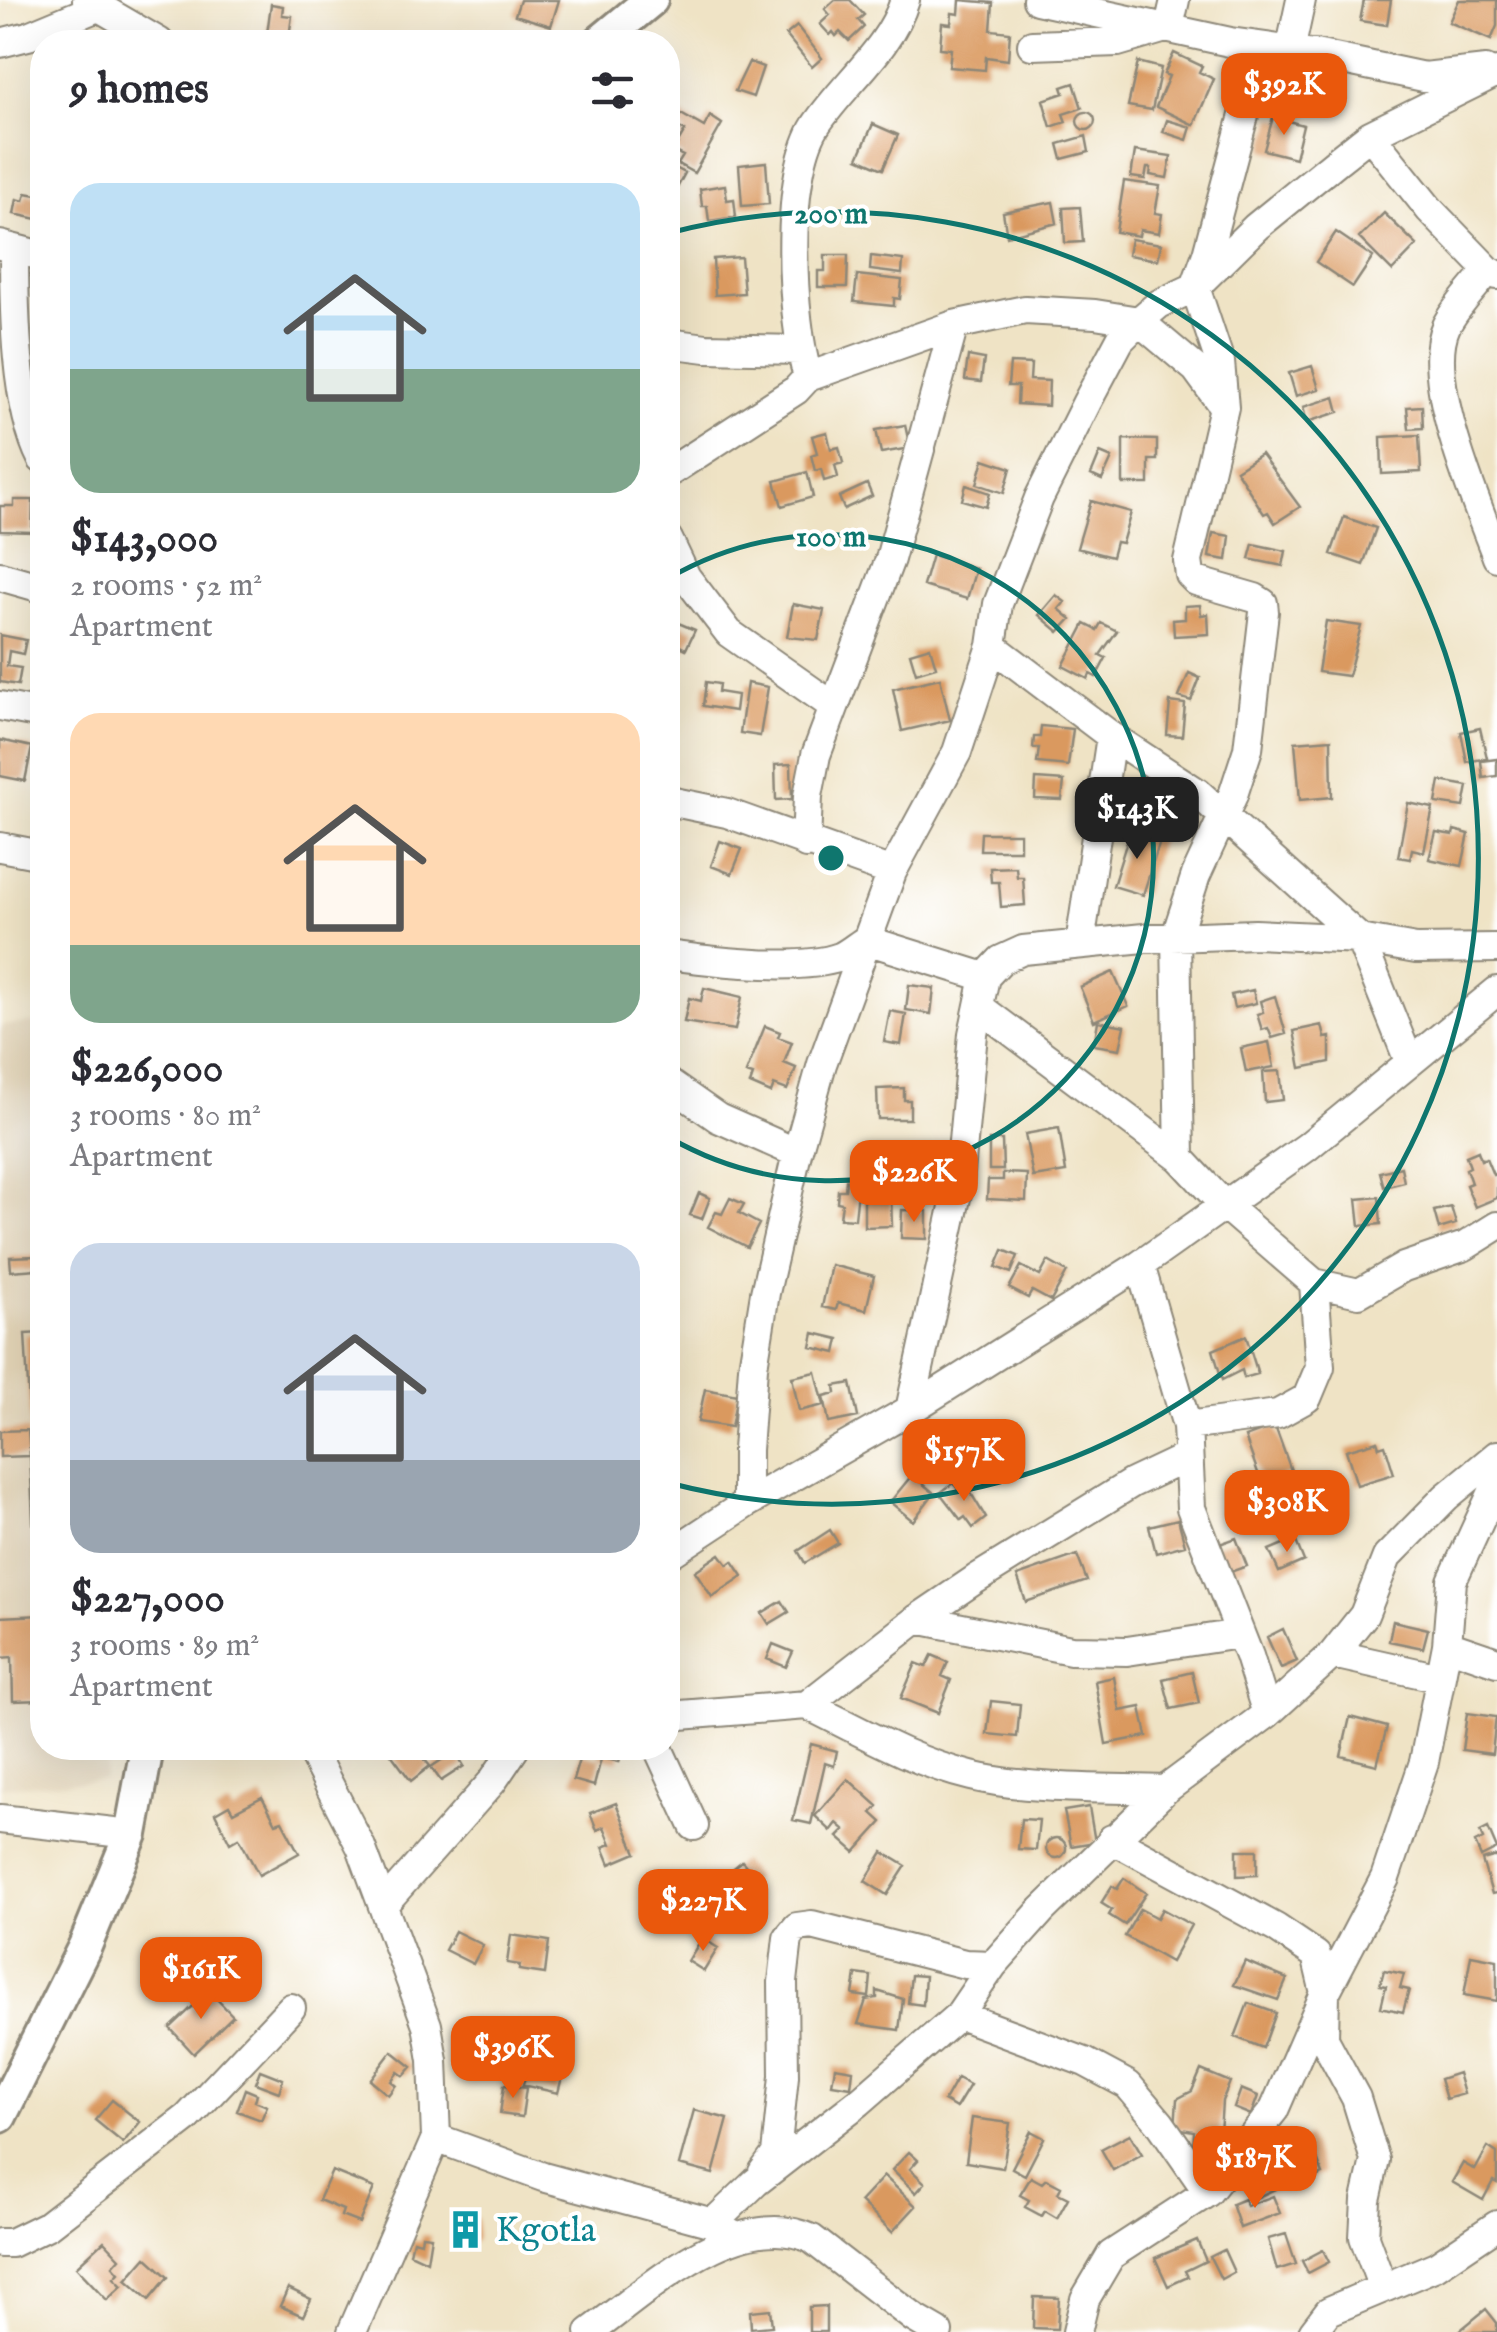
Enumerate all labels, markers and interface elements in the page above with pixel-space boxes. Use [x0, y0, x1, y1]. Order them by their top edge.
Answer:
pin: $392K [1214, 53, 1354, 138]
icon: filters [585, 63, 640, 118]
text: 9 homes [70, 64, 209, 117]
text: $392K [1243, 65, 1325, 106]
text: 200 m [794, 196, 868, 234]
icon: home [265, 248, 445, 428]
text: $143,000 [70, 513, 218, 566]
text: 100 m [796, 519, 866, 557]
text: 2 rooms · 52 m² [70, 566, 262, 607]
text: Apartment [70, 607, 213, 648]
pin: $143K [1067, 777, 1207, 862]
icon: home [265, 778, 445, 958]
text: $143K [1097, 789, 1177, 830]
centre of rings [813, 840, 849, 876]
text: $226,000 [70, 1043, 223, 1096]
text: 3 rooms · 80 m² [70, 1096, 261, 1137]
text: Apartment [70, 1137, 213, 1178]
pin: $226K [844, 1140, 984, 1225]
text: $226K [872, 1152, 956, 1193]
icon: home [265, 1308, 445, 1488]
pin: $157K [894, 1419, 1034, 1504]
text: $157K [924, 1431, 1004, 1472]
pin: $308K [1217, 1470, 1357, 1555]
text: $308K [1246, 1482, 1328, 1523]
text: $227,000 [70, 1573, 225, 1626]
text: 3 rooms · 89 m² [70, 1626, 259, 1667]
text: Apartment [70, 1667, 213, 1708]
pin: $227K [633, 1869, 773, 1954]
text: $227K [660, 1881, 746, 1922]
pin: $161K [131, 1937, 271, 2022]
text: $161K [162, 1949, 240, 1990]
pin: $396K [443, 2016, 583, 2101]
text: $396K [473, 2028, 553, 2069]
pin: $187K [1185, 2126, 1325, 2211]
text: $187K [1215, 2138, 1295, 2179]
building icon: Kgotla [445, 2208, 487, 2250]
place label: Kgotla [496, 2209, 597, 2254]

